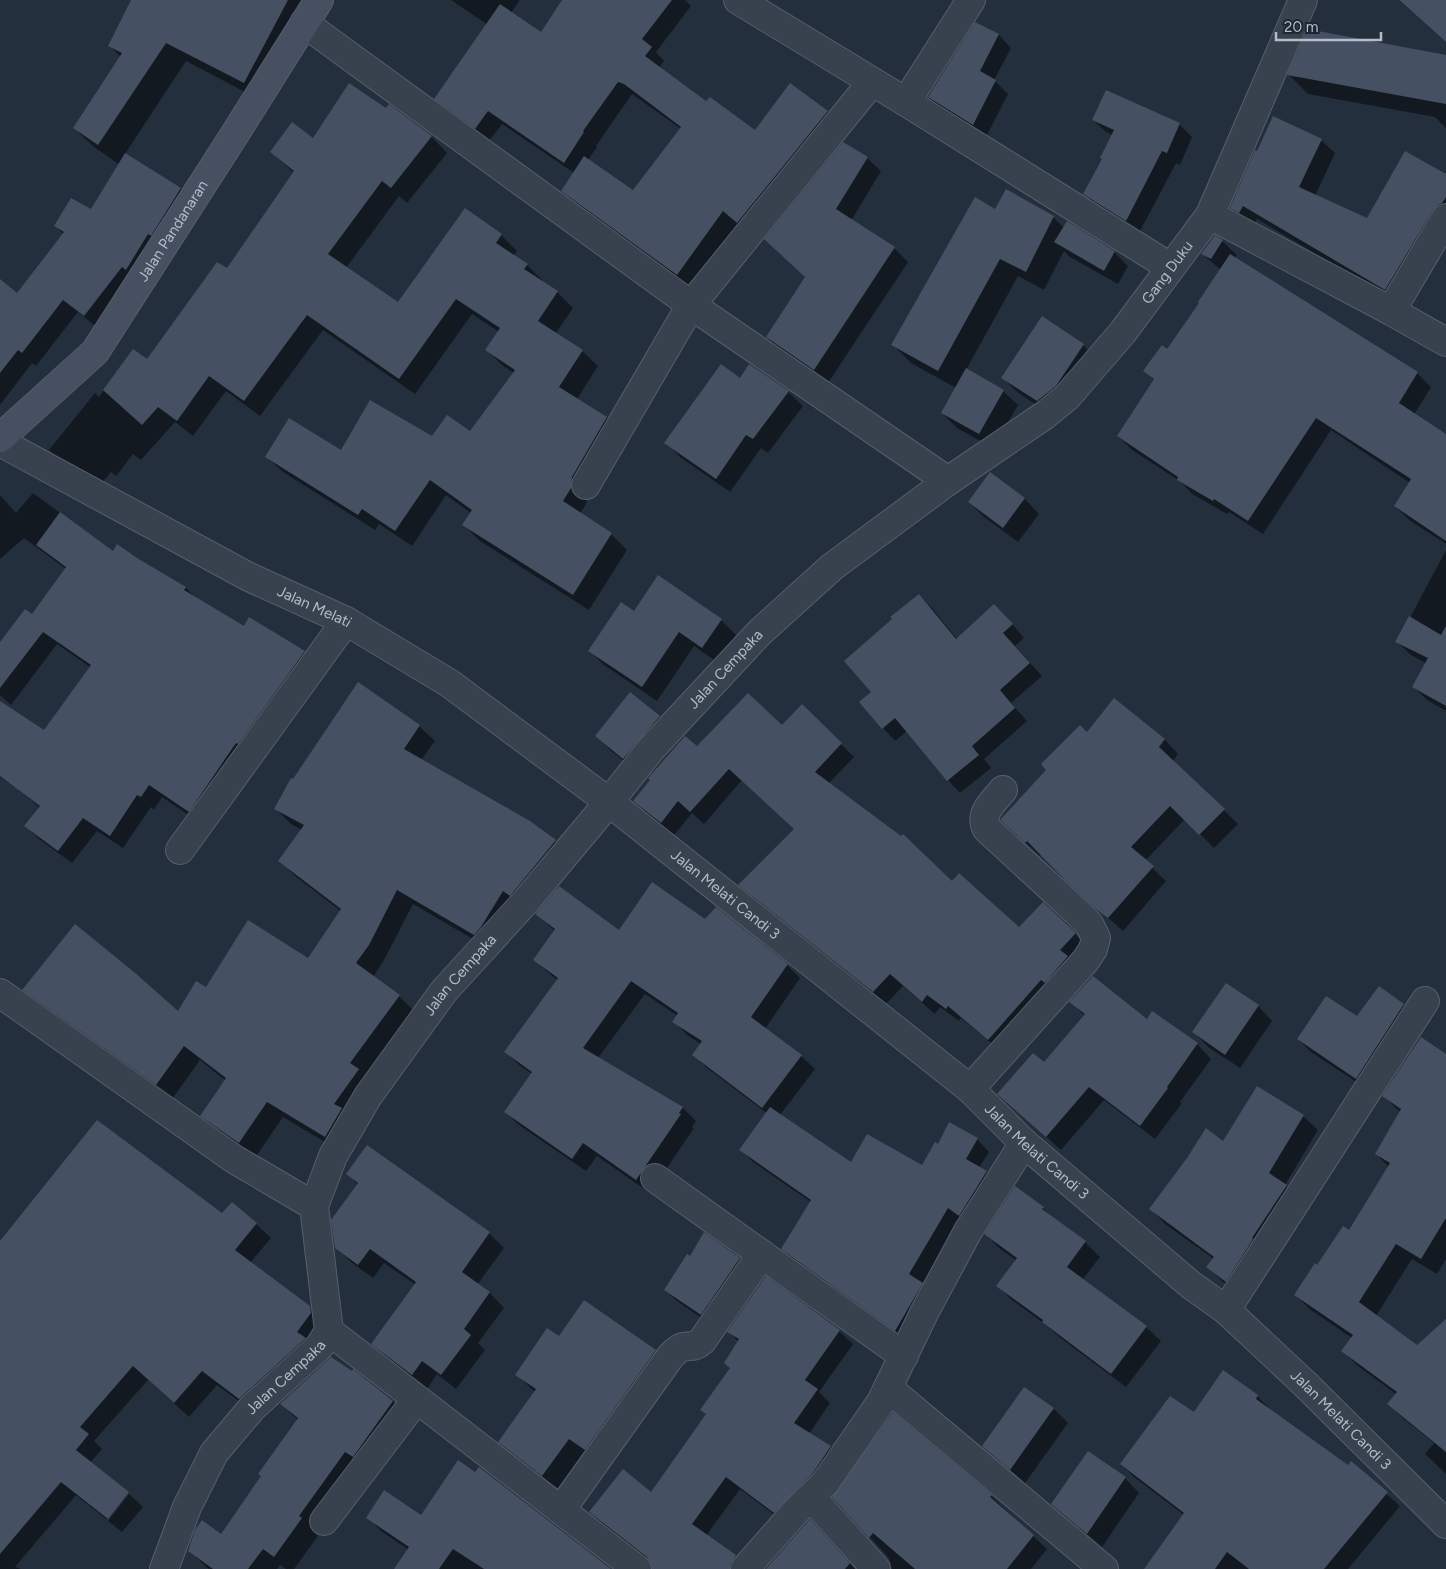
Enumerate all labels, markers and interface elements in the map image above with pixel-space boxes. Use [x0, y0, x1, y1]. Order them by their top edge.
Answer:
scale bar [1276, 10, 1381, 42]
text: 20 m [1284, 18, 1318, 36]
street label: Jalan Pandanaran [134, 177, 212, 285]
street label: Gang Duku [1138, 237, 1197, 308]
street label: Jalan Melati [274, 582, 355, 631]
street label: Jalan Cempaka [684, 626, 767, 712]
street label: Jalan Melati Candi 3 [667, 846, 783, 943]
street label: Jalan Cempaka [420, 931, 500, 1019]
street label: Jalan Melati Candi 3 [981, 1100, 1092, 1203]
street label: Jalan Cempaka [242, 1337, 330, 1418]
street label: Jalan Melati Candi 3 [1287, 1366, 1395, 1473]

